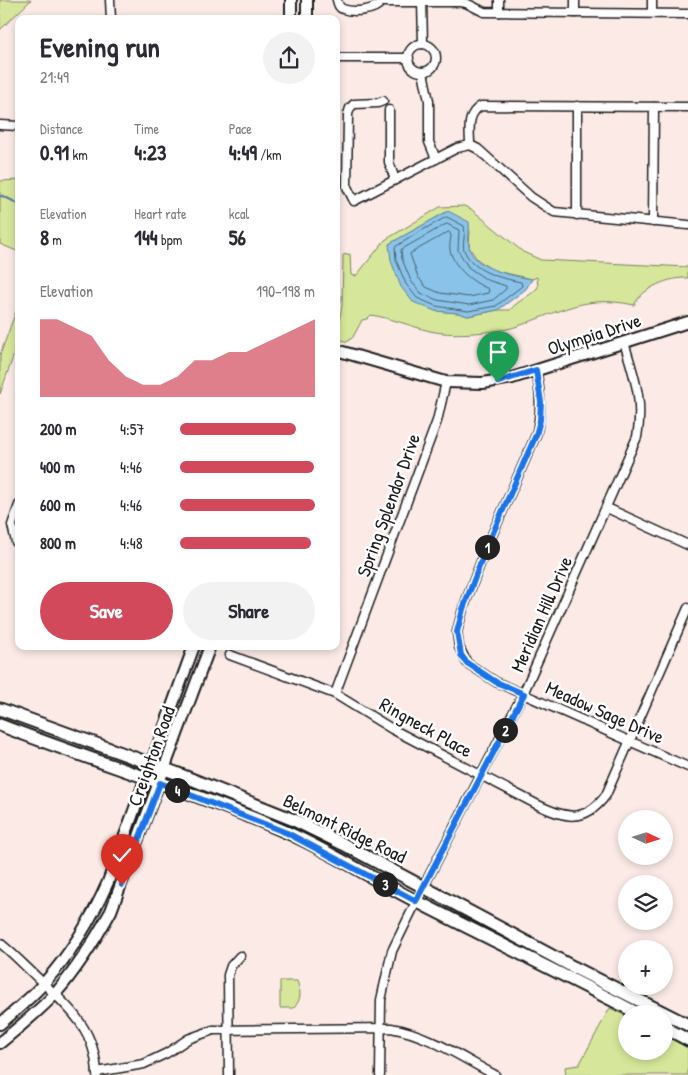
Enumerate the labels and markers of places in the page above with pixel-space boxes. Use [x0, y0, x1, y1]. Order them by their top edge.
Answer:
pin [477, 331, 519, 382]
pin: 1 [474, 534, 500, 560]
pin: 2 [492, 718, 518, 742]
pin: 4 [164, 778, 190, 802]
pin [101, 834, 143, 885]
pin: 3 [372, 872, 398, 896]

